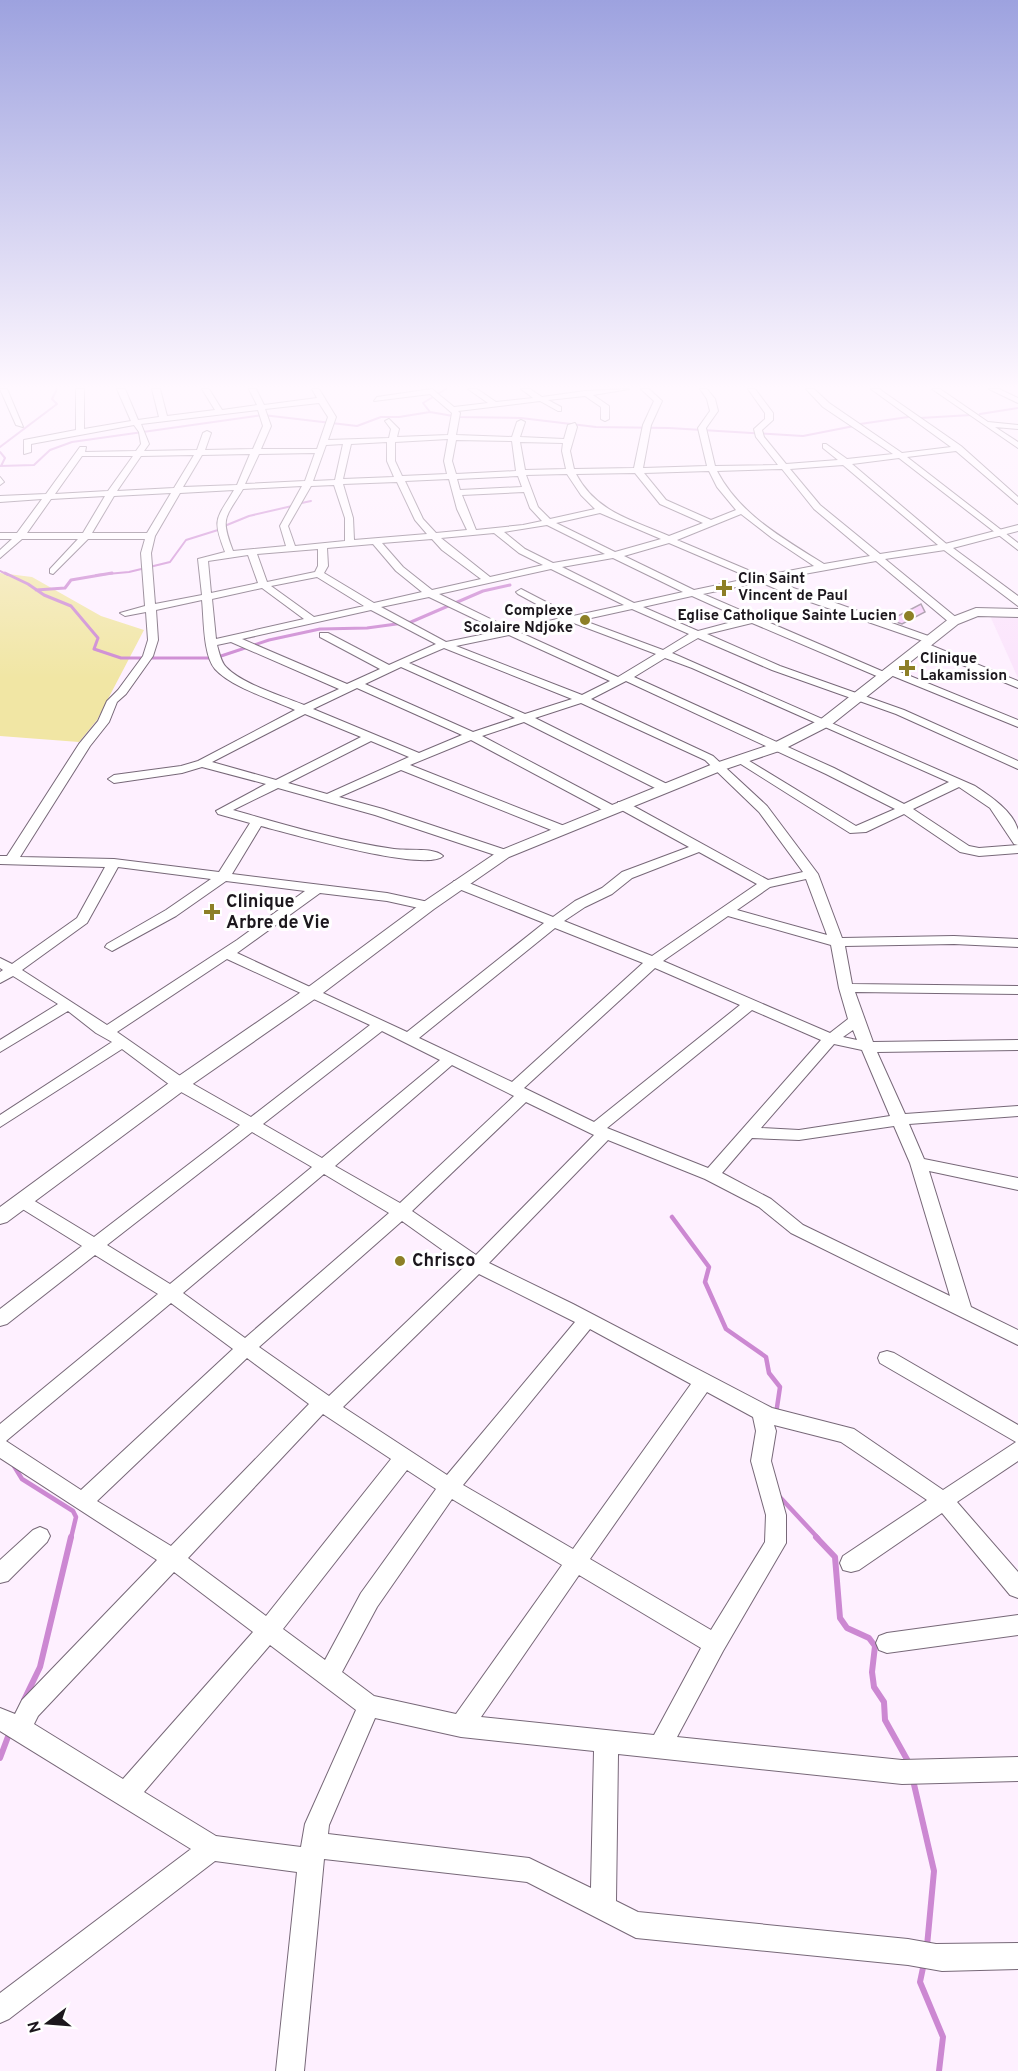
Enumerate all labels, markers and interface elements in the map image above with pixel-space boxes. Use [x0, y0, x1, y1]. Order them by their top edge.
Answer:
place label: Clin Saint Vincent de Paul [738, 570, 848, 606]
marker: Clin Saint Vincent de Paul [715, 579, 733, 597]
place label: Complexe Scolaire Ndjoke [464, 602, 573, 638]
place label: Eglise Catholique Sainte Lucien [677, 607, 897, 626]
marker: Eglise Catholique Sainte Lucien [902, 609, 916, 623]
marker: Complexe Scolaire Ndjoke [578, 613, 592, 627]
place label: Clinique Lakamission [920, 650, 1007, 686]
marker: Clinique Lakamission [898, 659, 916, 677]
place label: Clinique Arbre de Vie [226, 891, 330, 935]
marker: Clinique Arbre de Vie [203, 903, 221, 921]
place label: Chrisco [412, 1250, 475, 1273]
marker: Chrisco [393, 1254, 407, 1268]
north arrow [18, 1993, 78, 2053]
text: N [24, 2018, 47, 2035]

